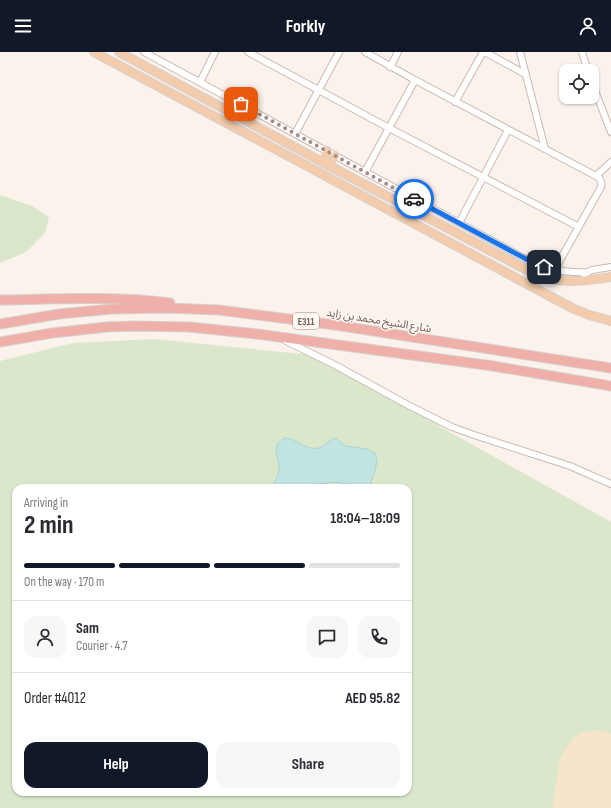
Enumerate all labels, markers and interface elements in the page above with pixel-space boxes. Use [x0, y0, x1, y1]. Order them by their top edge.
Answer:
icon: menu [12, 15, 34, 37]
icon: person [577, 15, 599, 37]
text: Forkly [286, 16, 325, 37]
map controls [559, 64, 599, 104]
button: locate [559, 64, 599, 104]
pin [224, 87, 258, 121]
icon: bag [230, 93, 252, 115]
courier [394, 179, 434, 219]
icon: car [403, 188, 425, 210]
pin [527, 250, 561, 284]
icon: home [533, 256, 555, 278]
street label: شارع الشيخ محمد بن زايد [325, 306, 433, 336]
road number: E311 [293, 313, 319, 329]
text: Arriving in [24, 495, 68, 511]
text: 18:04–18:09 [330, 509, 400, 528]
text: 2 min [24, 510, 74, 541]
text: On the way · 170 m [24, 574, 104, 590]
button: person [24, 616, 66, 658]
button: chat [306, 616, 348, 658]
button: phone [358, 616, 400, 658]
text: Sam [76, 619, 99, 638]
text: Courier · 4.7 [76, 638, 128, 654]
text: Order #4012 [24, 689, 86, 708]
text: AED 95.82 [345, 689, 400, 708]
button: Help [24, 742, 208, 788]
button: Share [216, 742, 400, 788]

